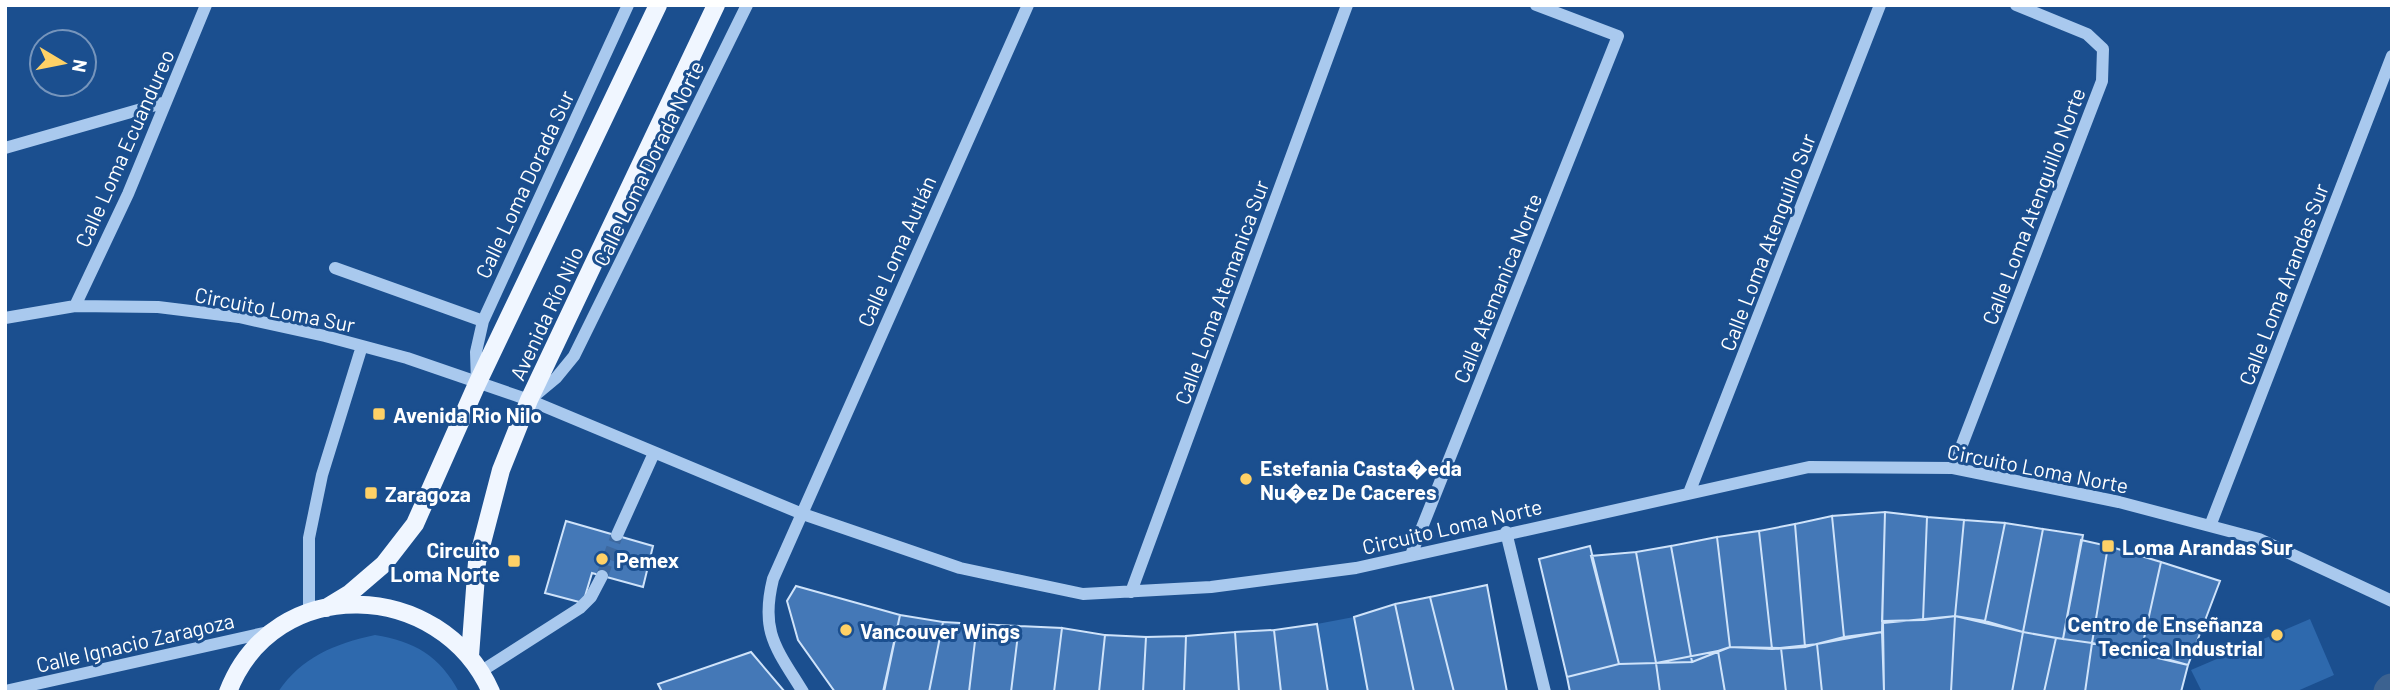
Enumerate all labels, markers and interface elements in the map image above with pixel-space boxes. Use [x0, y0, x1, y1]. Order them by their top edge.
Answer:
north arrow [28, 28, 98, 98]
street label: Calle Loma Ecuandureo [69, 45, 179, 251]
street label: Calle Loma Dorada Norte [587, 56, 709, 270]
text: N [68, 58, 93, 74]
street label: Calle Loma Atenguillo Norte [1976, 84, 2090, 328]
street label: Calle Loma Dorada Sur [469, 86, 579, 282]
street label: Calle Loma Atenguillo Sur [1714, 130, 1820, 354]
street label: Calle Loma Autlán [852, 172, 940, 330]
street label: Calle Loma Atemanica Sur [1169, 176, 1273, 408]
street label: Calle Loma Arandas Sur [2233, 179, 2333, 388]
street label: Calle Atemanica Norte [1448, 190, 1546, 386]
street label: Avenida Río Nilo [504, 242, 588, 384]
street label: Circuito Loma Sur [193, 281, 358, 337]
place label: Avenida Rio Nilo [393, 402, 542, 427]
marker: Avenida Rio Nilo [371, 406, 387, 422]
street label: Circuito Loma Norte [1945, 438, 2131, 498]
place label: Estefania Casta�eda Nu�ez De Caceres [1260, 455, 1462, 504]
marker: Estefania Casta�eda Nu�ez De Caceres [1238, 471, 1254, 487]
place label: Zaragoza [385, 481, 471, 506]
marker: Zaragoza [363, 485, 379, 501]
street label: Circuito Loma Norte [1360, 493, 1544, 559]
place label: Loma Arandas Sur [2122, 534, 2293, 559]
place label: Circuito Loma Norte [390, 537, 500, 586]
marker: Loma Arandas Sur [2100, 538, 2116, 554]
place label: Pemex [616, 547, 679, 572]
marker: Pemex [594, 551, 610, 567]
marker: Circuito Loma Norte [506, 553, 522, 569]
street label: Calle Ignacio Zaragoza [34, 607, 236, 677]
place label: Centro de Enseñanza Tecnica Industrial [2068, 611, 2263, 660]
place label: Vancouver Wings [860, 618, 1020, 643]
marker: Vancouver Wings [838, 622, 854, 638]
marker: Centro de Enseñanza Tecnica Industrial [2269, 627, 2285, 643]

